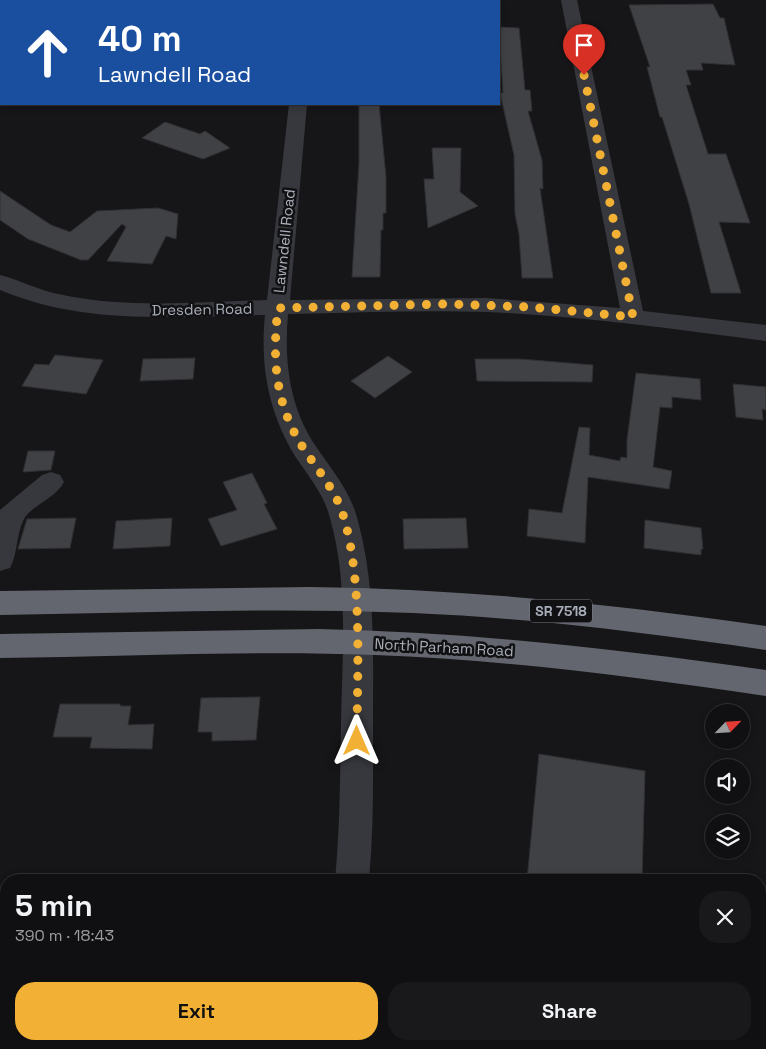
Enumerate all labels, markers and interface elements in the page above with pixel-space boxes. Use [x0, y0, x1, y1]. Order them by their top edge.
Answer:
text: 40 m [98, 17, 182, 61]
icon: ahead [15, 20, 80, 85]
pin [563, 24, 605, 75]
icon: arrive [570, 31, 598, 59]
text: Lawndell Road [98, 60, 251, 88]
street label: Lawndell Road [269, 188, 299, 294]
street label: Dresden Road [152, 299, 252, 319]
road number: SR 7518 [530, 600, 592, 622]
street label: North Parham Road [374, 634, 514, 660]
north arrow [705, 704, 750, 749]
map controls [705, 704, 750, 859]
position arrow [330, 714, 382, 766]
button: sound [705, 759, 750, 804]
button: layers [705, 814, 750, 859]
text: 5 min [15, 886, 93, 925]
button: close [699, 891, 751, 943]
text: 390 m · 18:43 [15, 925, 114, 946]
button: Exit [15, 982, 378, 1040]
button: Share [388, 982, 751, 1040]

